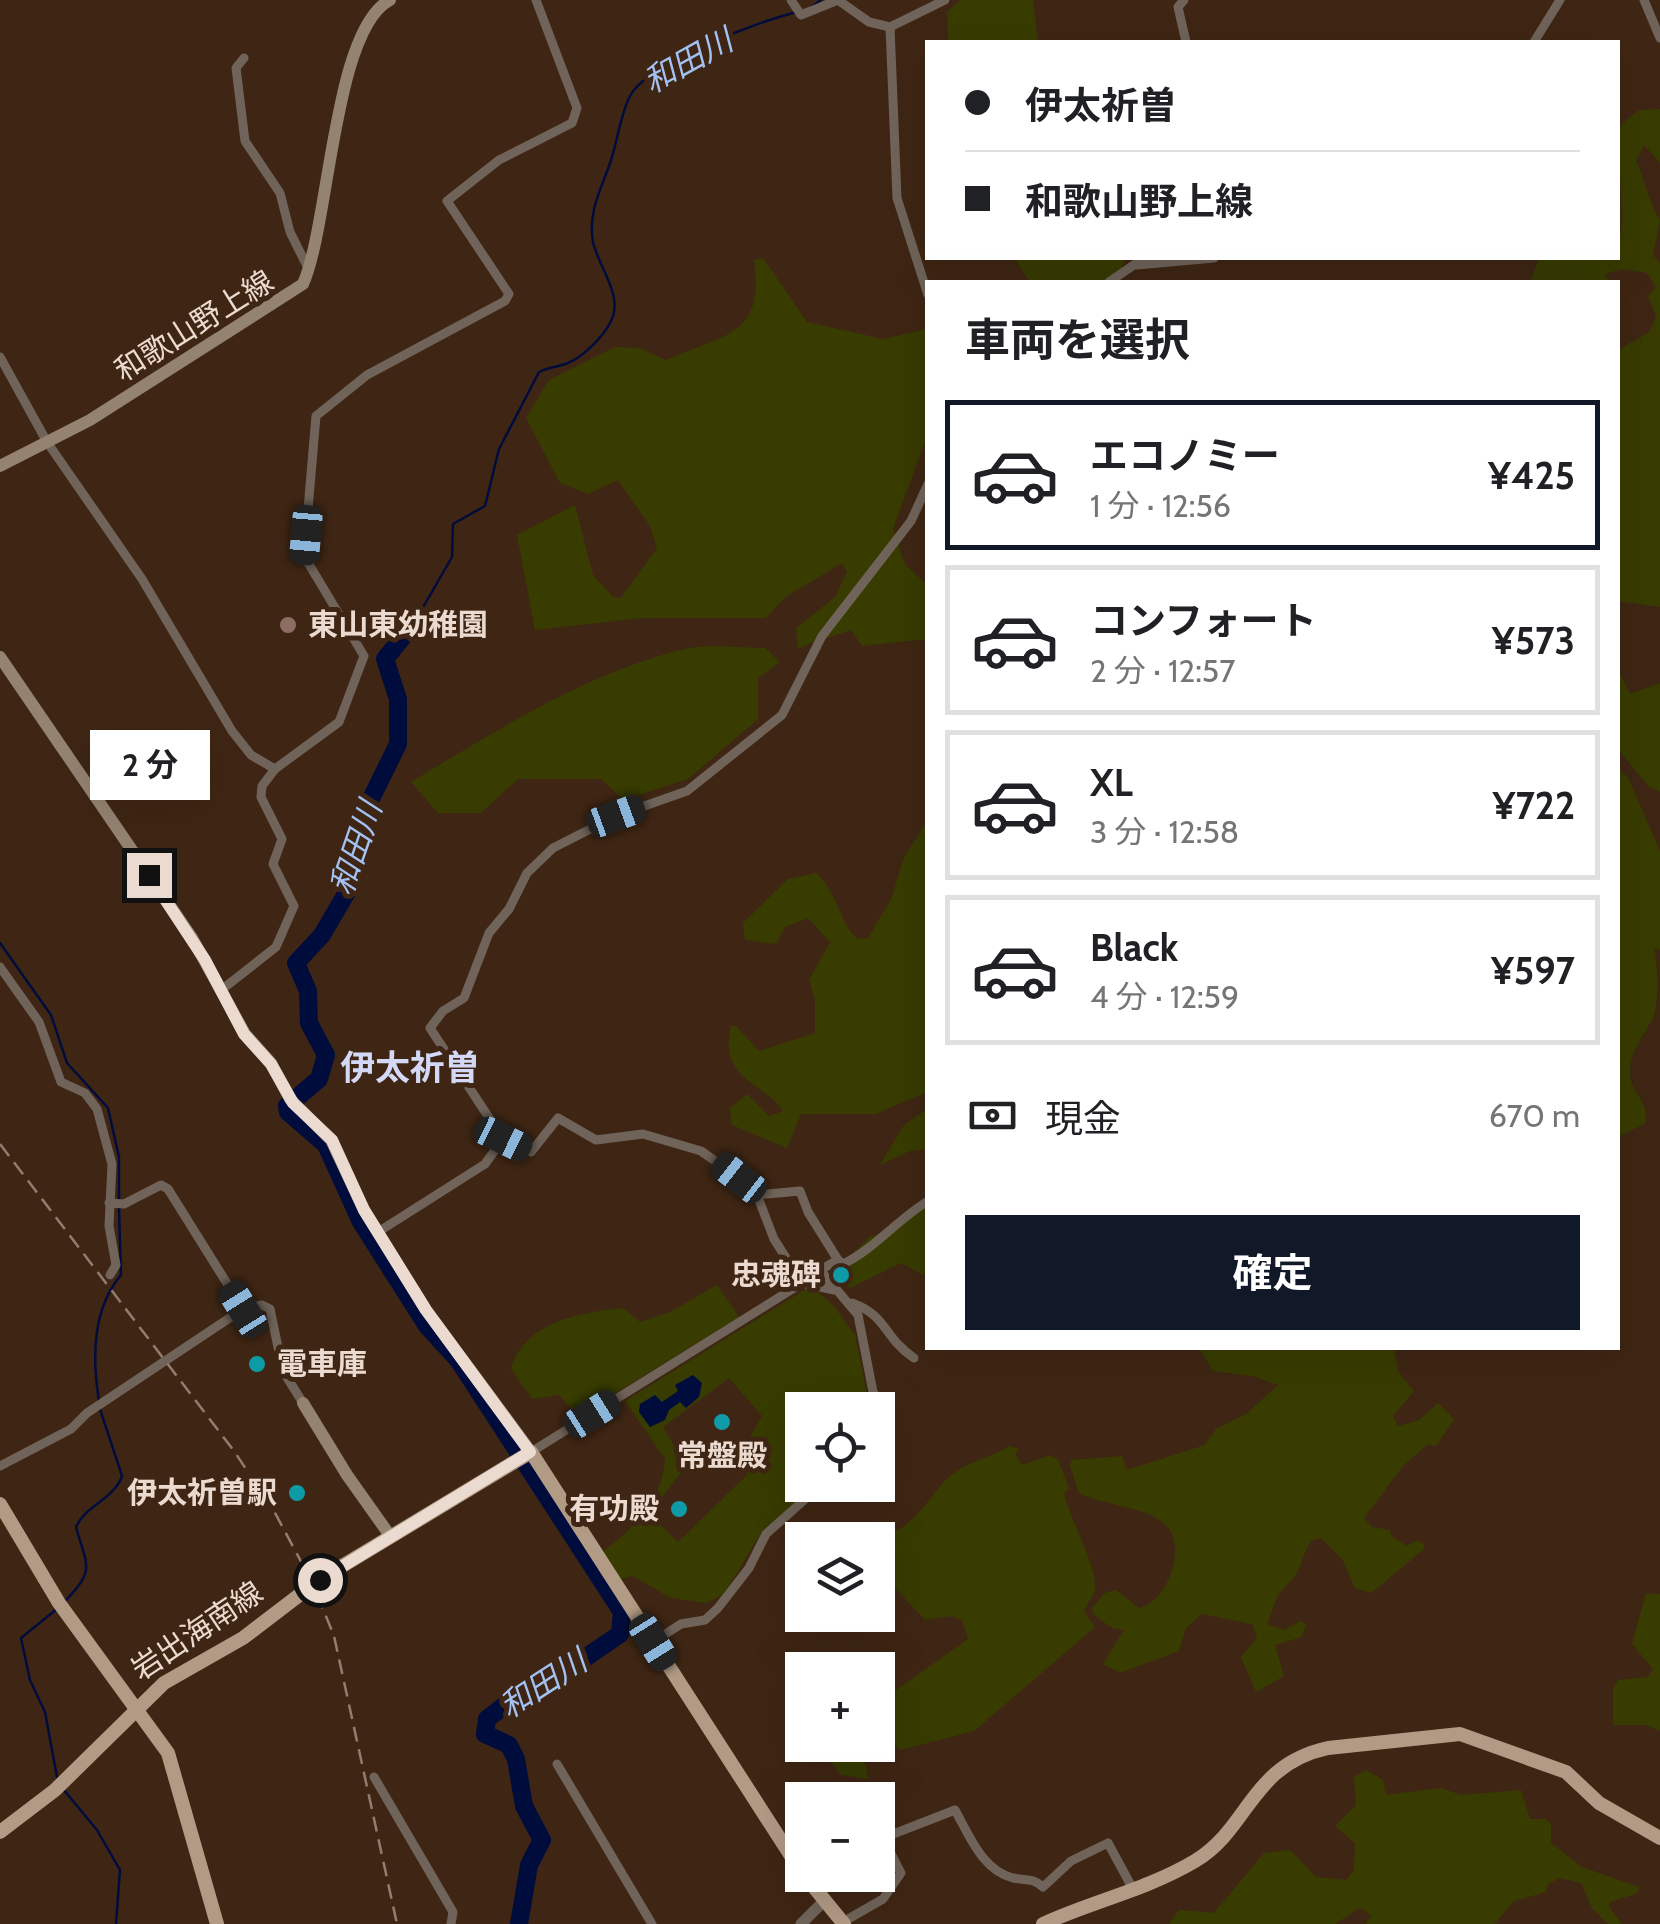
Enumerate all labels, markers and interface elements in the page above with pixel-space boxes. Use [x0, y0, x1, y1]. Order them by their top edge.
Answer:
water label: 和田川 [636, 19, 742, 101]
text: 伊太祈曽 [1025, 82, 1177, 129]
text: 和歌山野上線 [1025, 178, 1253, 225]
street label: 和歌山野上線 [108, 262, 280, 389]
text: 車両を選択 [965, 313, 1190, 367]
icon: car [970, 430, 1060, 520]
text: エコノミー [1090, 432, 1280, 479]
text: ¥425 [1488, 452, 1575, 499]
text: 1 分 · 12:56 [1090, 486, 1231, 525]
car [288, 504, 324, 566]
icon: car [970, 595, 1060, 685]
text: コンフォート [1090, 597, 1317, 644]
place label: 東山東幼稚園 [308, 606, 488, 643]
marker: 東山東幼稚園 [277, 614, 299, 636]
text: ¥573 [1492, 617, 1575, 664]
text: 2 分 · 12:57 [1090, 651, 1235, 690]
callout: 2 分 [89, 730, 209, 800]
text: 2 分 [122, 745, 178, 784]
text: XL [1090, 759, 1133, 806]
icon: car [970, 760, 1060, 850]
text: ¥722 [1492, 782, 1575, 829]
car [583, 792, 649, 840]
water label: 和田川 [321, 793, 391, 900]
text: 3 分 · 12:58 [1090, 812, 1239, 851]
route end [127, 853, 172, 898]
text: Black [1090, 924, 1178, 971]
icon: car [970, 925, 1060, 1015]
text: ¥597 [1491, 947, 1575, 994]
text: 4 分 · 12:59 [1090, 977, 1239, 1016]
district label: 伊太祈曽 [340, 1046, 480, 1089]
icon: cash [965, 1088, 1020, 1143]
text: 現金 [1045, 1095, 1121, 1142]
text: 670 m [1489, 1096, 1580, 1135]
car [469, 1112, 537, 1166]
car [706, 1148, 772, 1208]
button: 確定 [965, 1215, 1580, 1330]
place label: 忠魂碑 [731, 1256, 821, 1293]
marker: 忠魂碑 [830, 1264, 852, 1286]
car [214, 1276, 272, 1342]
place label: 電車庫 [277, 1345, 367, 1382]
marker: 電車庫 [246, 1353, 268, 1375]
car [559, 1385, 625, 1443]
map controls [785, 1392, 895, 1892]
button: locate [785, 1392, 895, 1502]
marker: 常盤殿 [711, 1411, 733, 1433]
place label: 常盤殿 [677, 1437, 767, 1474]
place label: 伊太祈曽駅 [127, 1474, 277, 1511]
marker: 伊太祈曽駅 [286, 1482, 308, 1504]
place label: 有功殿 [569, 1490, 659, 1527]
marker: 有功殿 [668, 1498, 690, 1520]
button: layers [785, 1522, 895, 1632]
route start [298, 1558, 343, 1603]
street label: 岩出海南線 [124, 1573, 269, 1688]
car [624, 1609, 682, 1675]
water label: 和田川 [492, 1639, 596, 1726]
button: + [785, 1652, 895, 1762]
button: − [785, 1782, 895, 1892]

